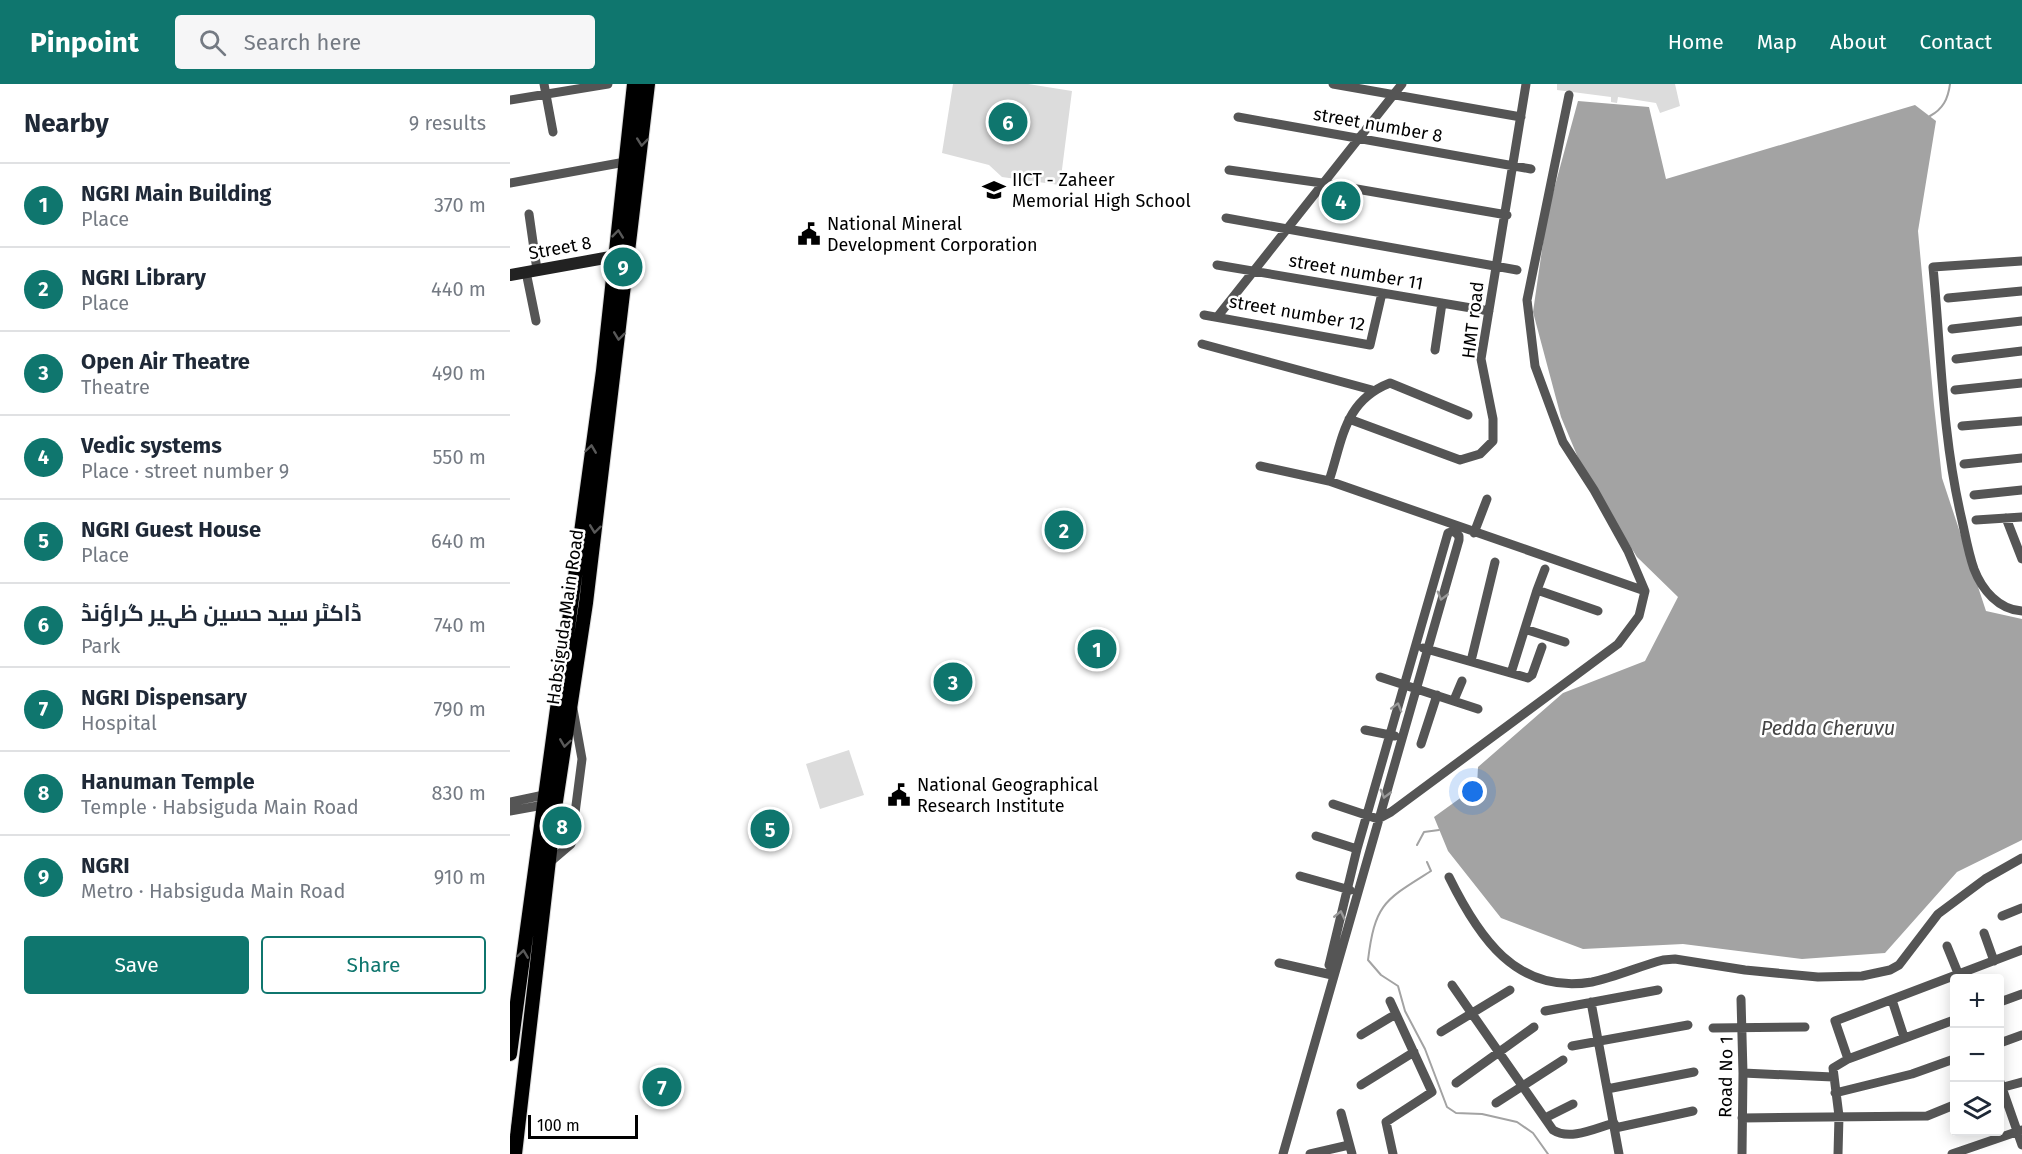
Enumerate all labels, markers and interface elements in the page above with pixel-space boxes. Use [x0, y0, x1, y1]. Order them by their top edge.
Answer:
search box [175, 15, 595, 69]
text: Pinpoint [30, 26, 139, 59]
icon: search [196, 26, 229, 59]
text: Search here [244, 29, 361, 56]
text: Home [1668, 29, 1724, 55]
text: Map [1757, 29, 1797, 55]
text: About [1830, 29, 1887, 55]
text: Contact [1920, 29, 1992, 55]
pin: 6 [988, 99, 1028, 144]
street label: street number 8 [1312, 103, 1444, 147]
text: Nearby [24, 108, 109, 139]
text: 9 results [409, 111, 486, 135]
one-way arrow [636, 138, 649, 147]
place label: IICT - Zaheer Memorial High School [1012, 169, 1191, 212]
school or university icon: IICT - Zaheer Memorial High School [981, 177, 1007, 203]
pin: 4 [1322, 178, 1360, 224]
text: NGRI Main Building [81, 180, 271, 207]
text: 1 [39, 193, 48, 217]
text: 370 m [434, 193, 486, 217]
text: Place [81, 207, 129, 231]
place label: National Mineral Development Corporation [827, 213, 1038, 256]
public building icon: National Mineral Development Corporation [796, 221, 822, 247]
one-way arrow [611, 230, 624, 239]
street label: Street 8 [527, 232, 593, 264]
pin: 9 [604, 244, 642, 290]
street label: street number 11 [1287, 249, 1425, 295]
text: NGRI Library [81, 264, 206, 291]
text: 2 [38, 277, 49, 301]
text: 440 m [431, 277, 486, 301]
street label: HMT road [1457, 280, 1489, 360]
street label: street number 12 [1227, 290, 1367, 336]
text: Place [81, 291, 129, 315]
one-way arrow [614, 331, 626, 340]
text: Open Air Theatre [81, 348, 250, 375]
text: 3 [38, 361, 49, 385]
text: 490 m [432, 361, 486, 385]
text: Theatre [81, 375, 150, 399]
text: Vedic systems [81, 432, 222, 459]
one-way arrow [585, 444, 597, 453]
text: 4 [38, 445, 49, 469]
text: 550 m [432, 445, 486, 469]
text: Place · street number 9 [81, 459, 289, 483]
pin: 2 [1044, 508, 1084, 552]
text: NGRI Guest House [81, 516, 261, 543]
one-way arrow [589, 525, 602, 534]
street label: Habsiguda Main Road [542, 528, 588, 706]
text: 5 [38, 529, 49, 553]
text: 640 m [431, 529, 486, 553]
text: Place [81, 543, 129, 567]
one-way arrow [1437, 591, 1449, 601]
text: ڈاکٹر سید حسین ظہیر گراؤنڈ [81, 600, 362, 627]
text: 6 [38, 613, 49, 637]
text: 740 m [434, 613, 486, 637]
pin: 1 [1078, 626, 1116, 672]
text: Park [81, 634, 120, 658]
pin: 3 [934, 660, 972, 704]
text: NGRI Dispensary [81, 684, 247, 711]
text: 7 [39, 697, 48, 721]
text: 790 m [433, 697, 486, 721]
one-way arrow [1390, 702, 1402, 713]
text: Hospital [81, 711, 157, 735]
water label: Pedda Cheruvu [1761, 716, 1895, 740]
one-way arrow [560, 739, 572, 748]
text: Hanuman Temple [81, 768, 255, 795]
place label: National Geographical Research Institute [917, 774, 1098, 817]
your location [1458, 777, 1487, 806]
text: 8 [38, 781, 49, 805]
text: 830 m [431, 781, 486, 805]
public building icon: National Geographical Research Institute [886, 782, 912, 808]
one-way arrow [1380, 788, 1392, 798]
text: Temple · Habsiguda Main Road [81, 795, 359, 819]
pin: 8 [542, 804, 582, 848]
pin: 5 [750, 806, 790, 852]
text: NGRI [81, 852, 130, 879]
text: 9 [38, 865, 49, 889]
text: 910 m [434, 865, 486, 889]
text: Metro · Habsiguda Main Road [81, 879, 345, 903]
one-way arrow [1333, 910, 1346, 920]
button: Save [24, 936, 249, 994]
button: Share [261, 936, 486, 994]
one-way arrow [516, 949, 528, 959]
map controls [1950, 974, 2004, 1136]
button: + [1950, 974, 2004, 1028]
button: − [1950, 1028, 2004, 1082]
street label: Road No 1 [1714, 1036, 1738, 1118]
pin: 7 [642, 1064, 682, 1110]
button: layers [1950, 1082, 2004, 1136]
scale bar [528, 1112, 638, 1140]
text: 100 m [537, 1116, 580, 1135]

